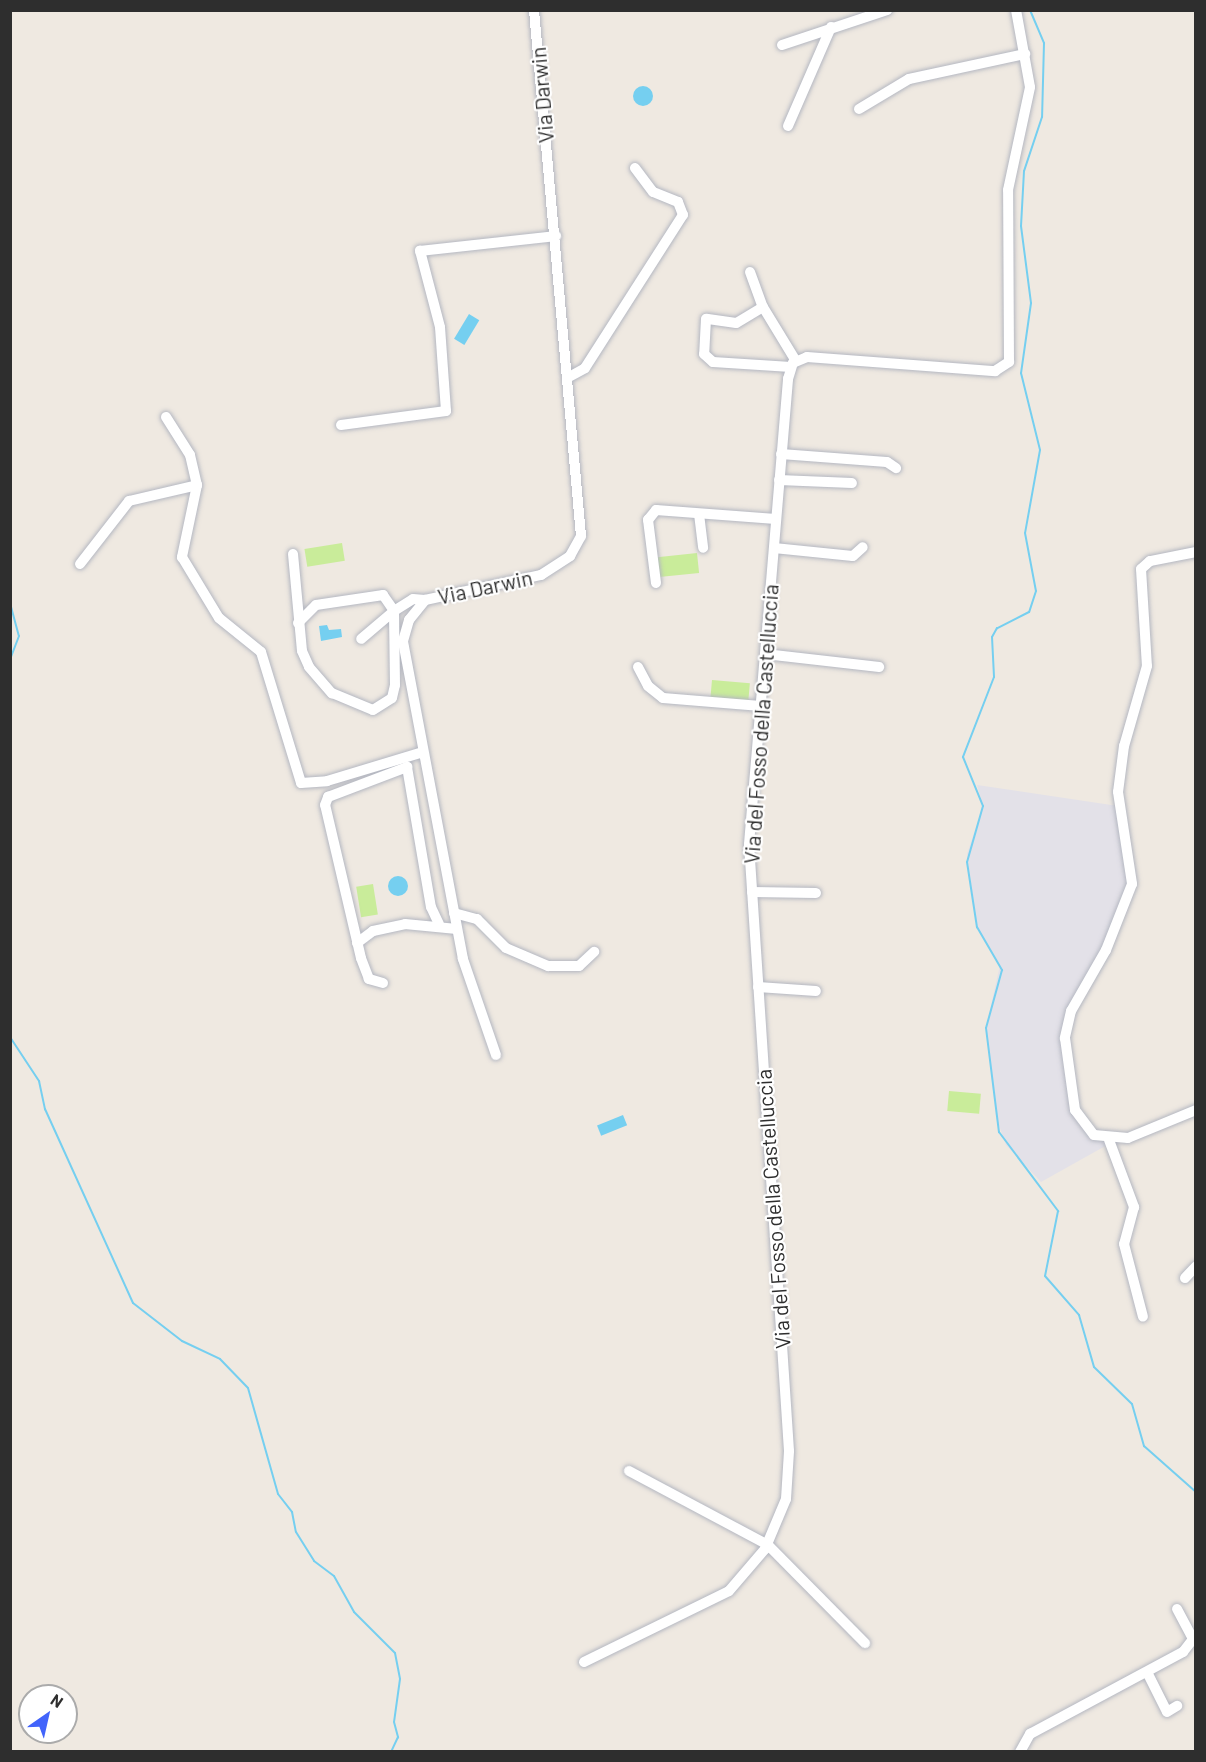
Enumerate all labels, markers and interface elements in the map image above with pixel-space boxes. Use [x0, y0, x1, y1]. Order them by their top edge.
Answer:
street label: Via Darwin [525, 46, 559, 144]
street label: Via Darwin [435, 565, 535, 609]
street label: Via del Fosso della Castelluccia [739, 583, 783, 865]
street label: Via del Fosso della Castelluccia [751, 1068, 795, 1350]
north arrow [18, 1684, 78, 1744]
text: N [47, 1689, 67, 1711]

